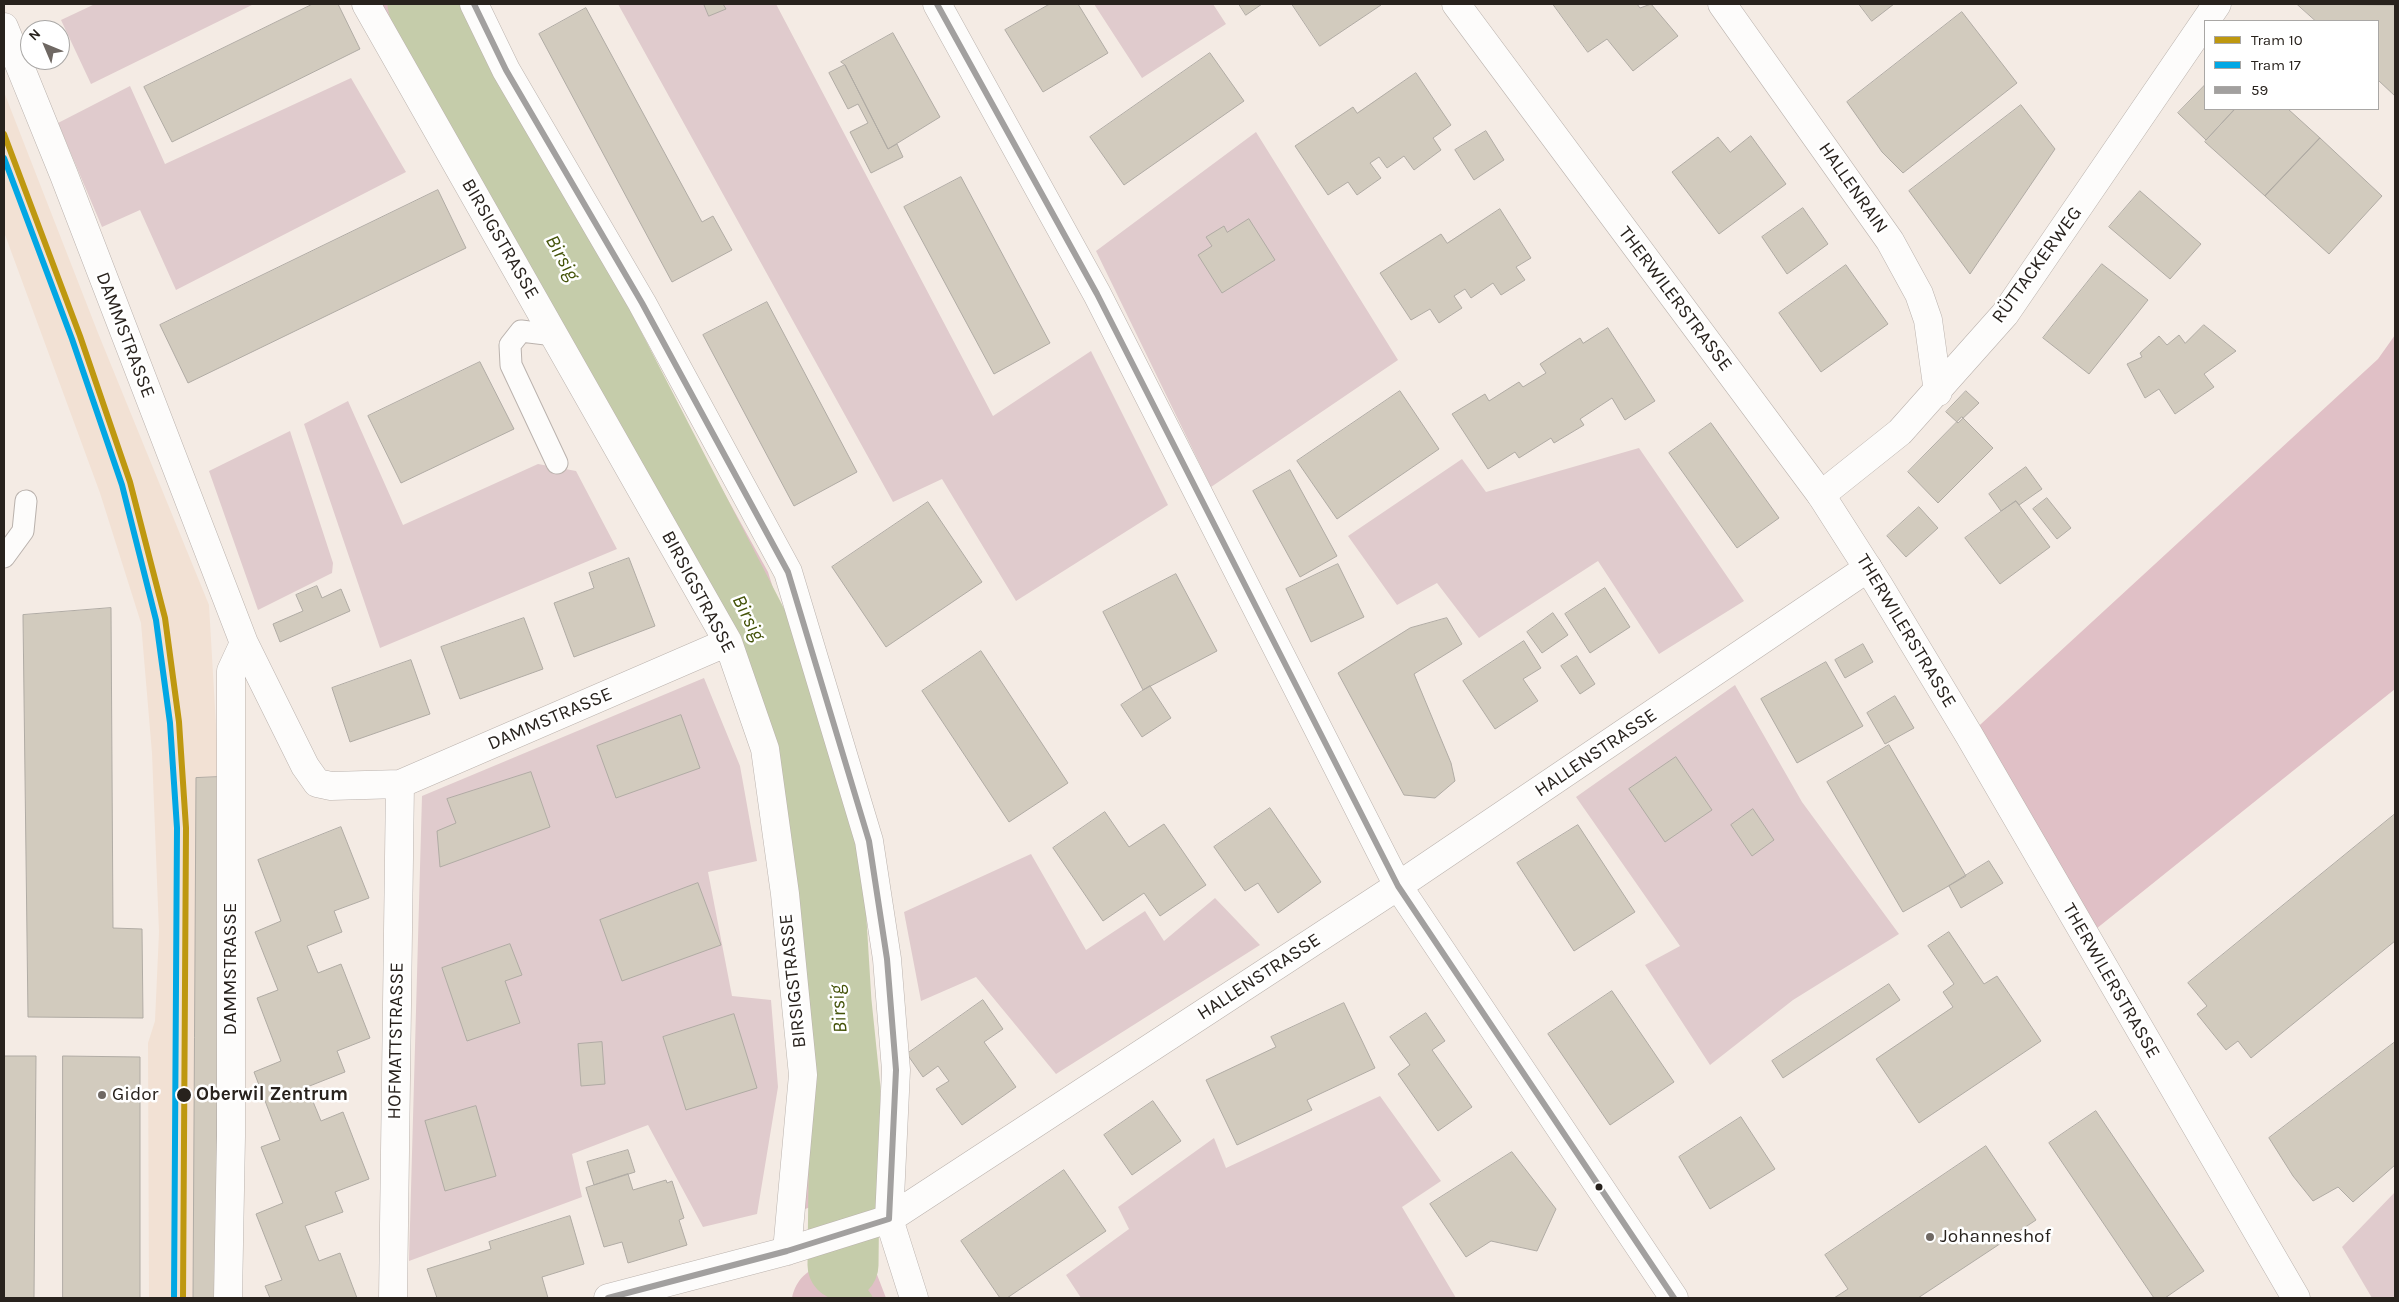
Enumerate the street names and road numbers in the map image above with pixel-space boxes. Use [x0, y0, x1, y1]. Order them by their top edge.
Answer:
street label: HALLENRAIN [1813, 138, 1893, 238]
street label: BIRSIGSTRASSE [456, 175, 544, 303]
street label: RÜTTACKERWEG [1987, 202, 2087, 328]
street label: THERWILERSTRASSE [1613, 222, 1737, 376]
street label: DAMMSTRASSE [91, 269, 159, 401]
street label: BIRSIGSTRASSE [656, 527, 740, 657]
street label: THERWILERSTRASSE [1851, 550, 1961, 712]
street label: DAMMSTRASSE [484, 683, 616, 755]
street label: HALLENSTRASSE [1531, 704, 1661, 802]
street label: THERWILERSTRASSE [2057, 899, 2165, 1063]
street label: DAMMSTRASSE [220, 903, 242, 1035]
street label: BIRSIGSTRASSE [775, 913, 811, 1049]
street label: HALLENSTRASSE [1193, 929, 1325, 1025]
street label: HOFMATTSTRASSE [383, 962, 409, 1120]

